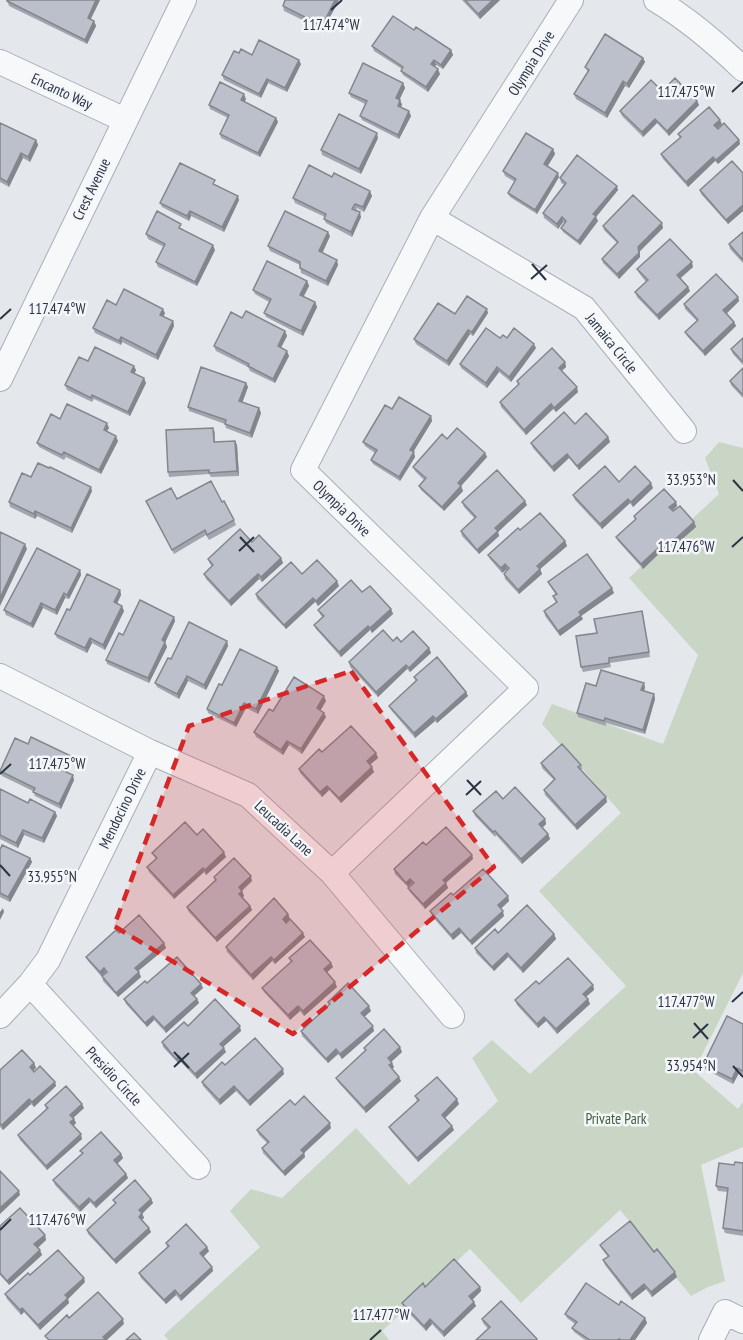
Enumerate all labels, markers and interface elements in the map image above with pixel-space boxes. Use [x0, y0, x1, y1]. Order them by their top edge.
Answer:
text: 117.474°W [302, 15, 360, 34]
street label: Olympia Drive [504, 27, 558, 99]
street label: Encanto Way [28, 69, 96, 114]
text: 117.475°W [657, 82, 715, 101]
street label: Crest Avenue [68, 155, 114, 223]
text: 117.474°W [28, 299, 86, 318]
street label: Jamaica Circle [581, 308, 642, 377]
text: 33.953°N [666, 470, 716, 489]
street label: Olympia Drive [309, 476, 375, 540]
text: 117.476°W [657, 537, 715, 556]
text: 117.475°W [28, 754, 86, 773]
street label: Mendocino Drive [94, 765, 150, 851]
street label: Leucadia Lane [251, 796, 317, 860]
text: 33.955°N [27, 867, 77, 886]
text: 117.477°W [657, 992, 715, 1011]
street label: Presidio Circle [82, 1043, 146, 1109]
text: 33.954°N [666, 1056, 716, 1075]
park label: Private Park [585, 1109, 647, 1128]
text: 117.476°W [28, 1210, 86, 1229]
text: 117.477°W [352, 1305, 410, 1324]

